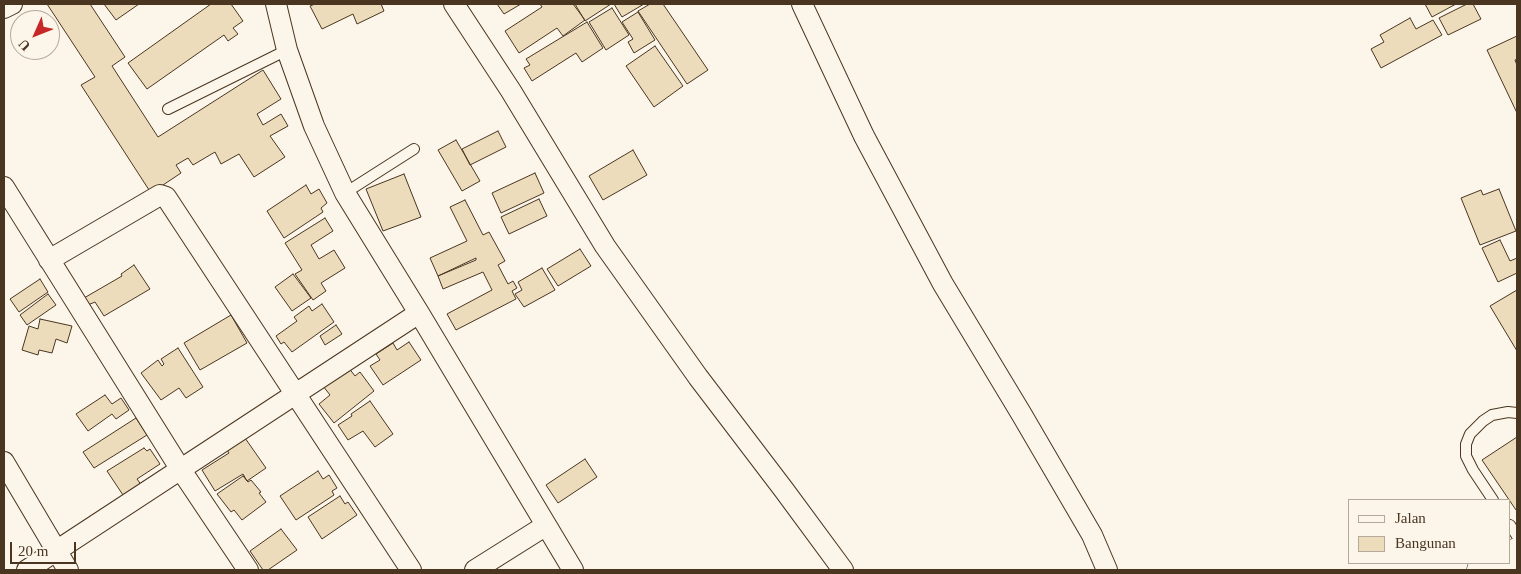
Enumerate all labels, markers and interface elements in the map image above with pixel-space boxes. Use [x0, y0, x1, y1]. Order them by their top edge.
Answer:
north arrow [10, 10, 60, 60]
text: U [16, 36, 33, 54]
legend [1348, 499, 1511, 564]
text: Jalan [1395, 510, 1426, 526]
scale bar [12, 532, 79, 564]
text: Bangunan [1395, 535, 1456, 551]
text: 20 m [18, 543, 48, 559]

